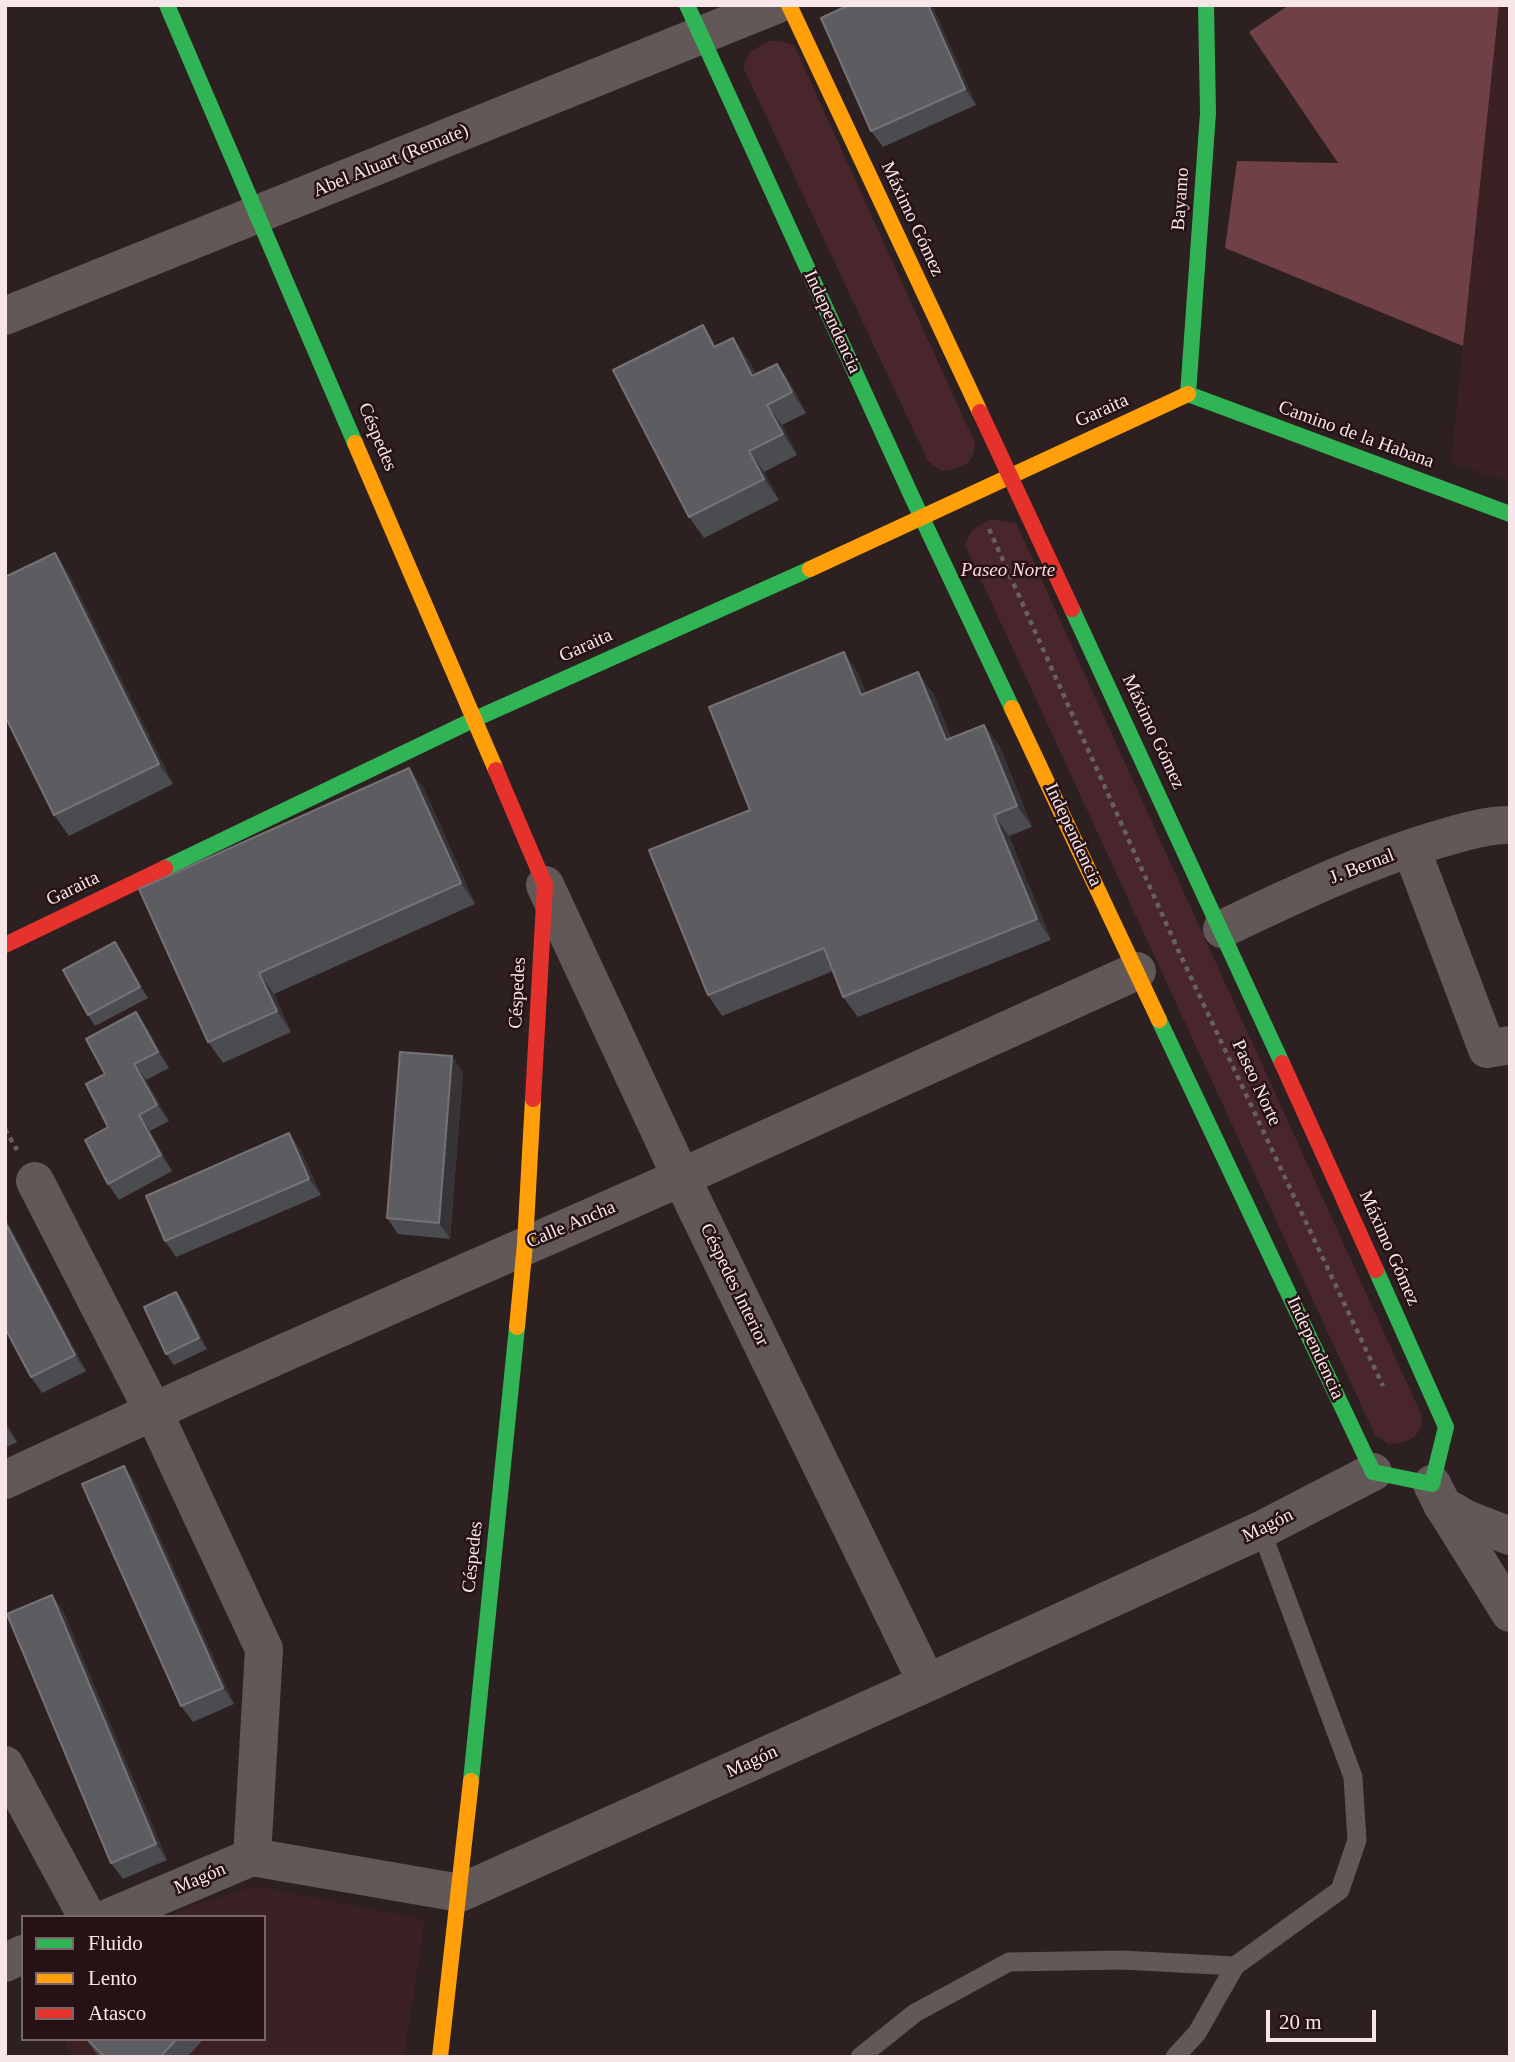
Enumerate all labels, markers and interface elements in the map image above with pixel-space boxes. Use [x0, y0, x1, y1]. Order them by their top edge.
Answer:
street label: Abel Aluart (Remate) [310, 119, 472, 203]
street label: Máximo Gómez [875, 158, 949, 280]
street label: Bayamo [1167, 167, 1195, 231]
street label: Independencia [798, 267, 866, 377]
street label: Garaita [1072, 389, 1132, 433]
street label: Camino de la Habana [1275, 396, 1437, 474]
street label: Céspedes [352, 400, 402, 474]
park label: Paseo Norte [961, 560, 1055, 582]
street label: Garaita [556, 624, 616, 668]
street label: Máximo Gómez [1116, 671, 1190, 793]
street label: Independencia [1039, 780, 1107, 890]
street label: J. Bernal [1326, 844, 1398, 890]
street label: Garaita [43, 867, 103, 911]
street label: Céspedes [505, 957, 531, 1029]
street label: Paseo Norte [1226, 1036, 1286, 1130]
street label: Máximo Gómez [1353, 1187, 1425, 1309]
street label: Calle Ancha [523, 1196, 619, 1254]
street label: Céspedes Interior [694, 1220, 774, 1350]
street label: Independencia [1281, 1293, 1349, 1403]
street label: Magón [1239, 1504, 1297, 1548]
street label: Céspedes [458, 1520, 488, 1594]
street label: Magón [723, 1741, 781, 1783]
street label: Magón [171, 1858, 229, 1900]
legend [21, 1915, 266, 2041]
text: Fluido [88, 1931, 143, 1955]
text: Lento [88, 1966, 137, 1990]
scale bar [1270, 1996, 1380, 2040]
text: Atasco [88, 2001, 146, 2025]
text: 20 m [1279, 2010, 1322, 2034]

